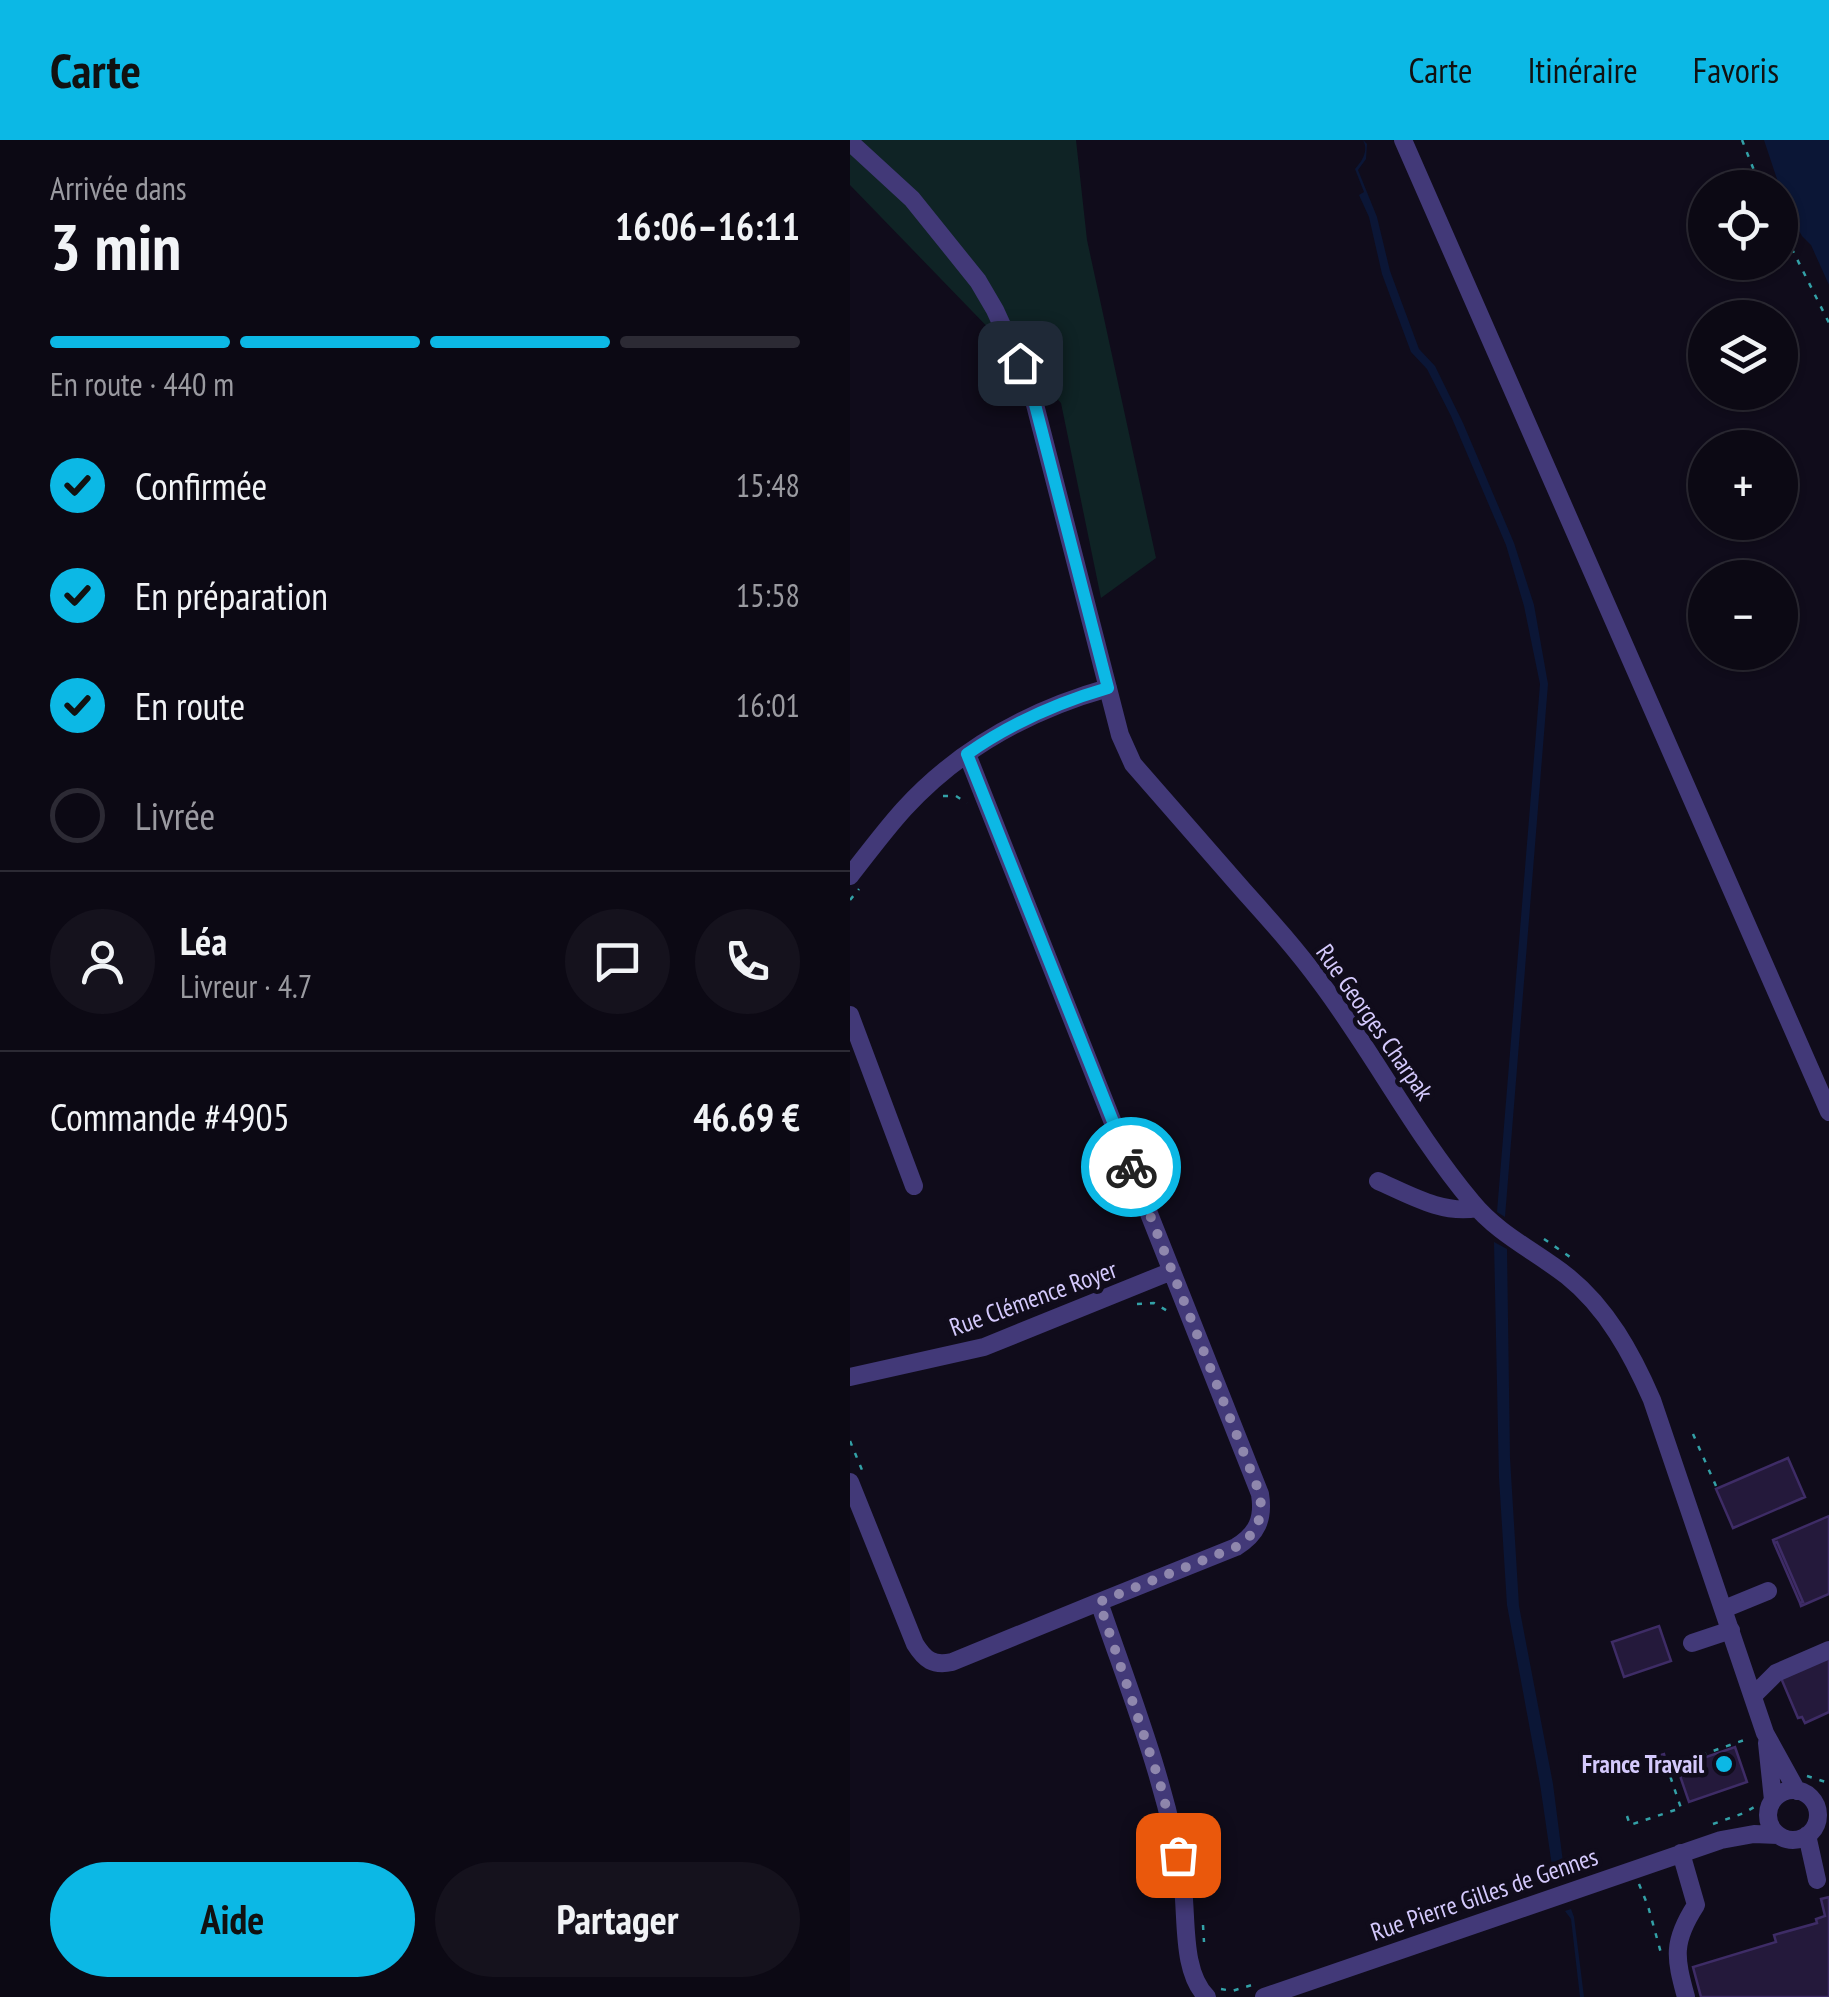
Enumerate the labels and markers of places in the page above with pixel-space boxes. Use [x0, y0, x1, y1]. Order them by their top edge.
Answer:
pin [978, 321, 1063, 406]
place label: France Travail [1582, 1748, 1705, 1780]
marker: France Travail [1713, 1753, 1735, 1775]
pin [1136, 1813, 1221, 1898]

